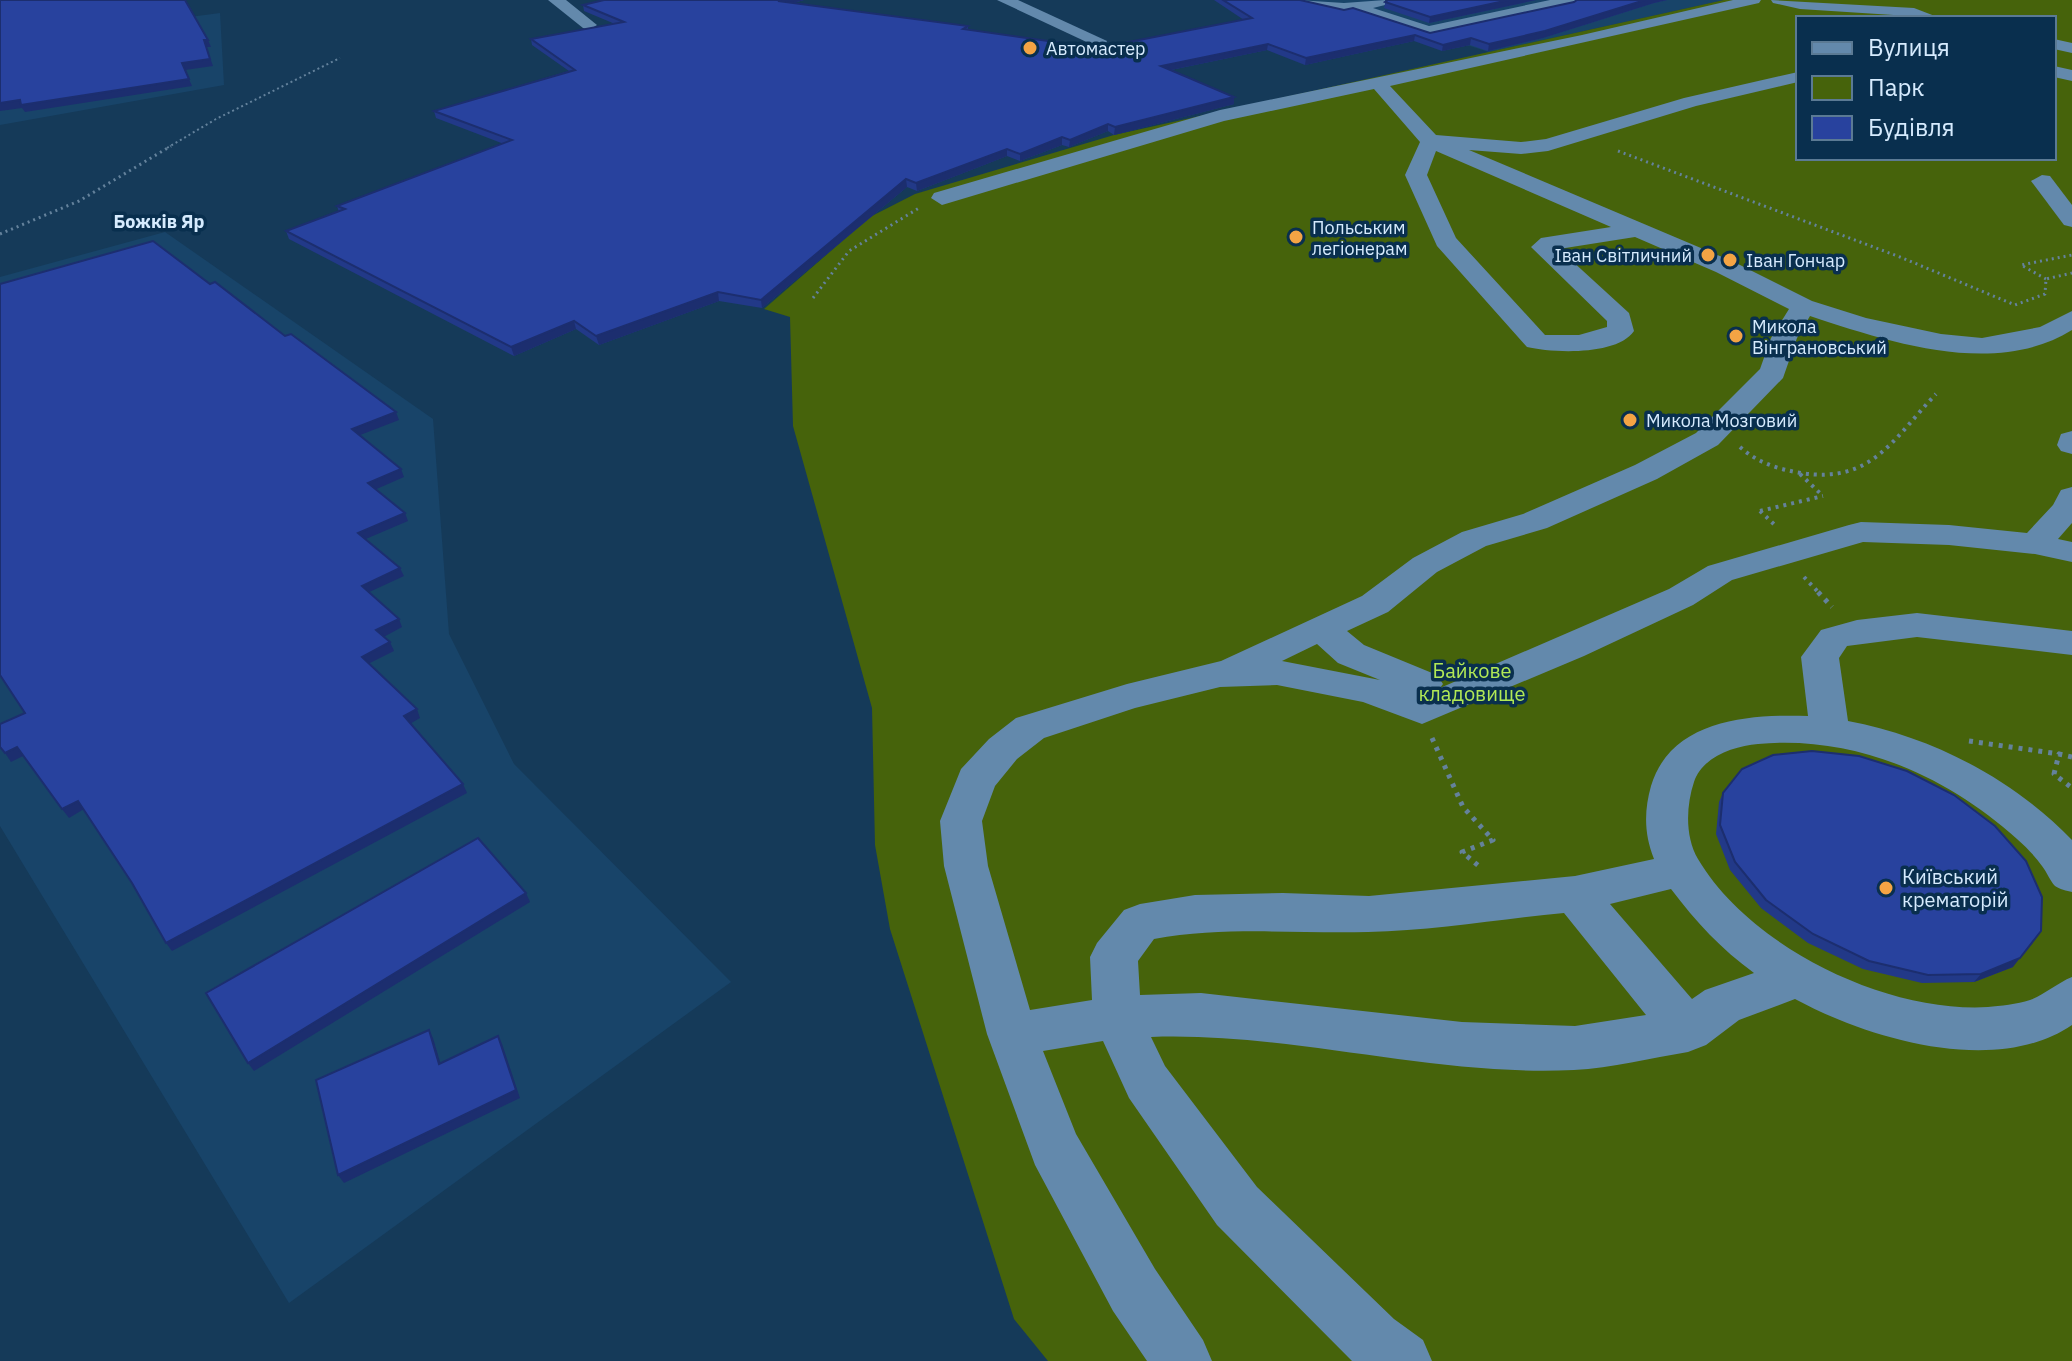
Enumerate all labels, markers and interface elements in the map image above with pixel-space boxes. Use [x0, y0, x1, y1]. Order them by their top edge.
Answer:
legend [1796, 16, 2056, 160]
text: Вулиця [1868, 31, 1950, 63]
place label: Автомастер [1046, 37, 1146, 60]
marker: Автомастер [1021, 39, 1039, 57]
text: Парк [1868, 71, 1925, 103]
text: Будівля [1868, 111, 1955, 143]
district label: Божків Яр [114, 210, 204, 233]
place label: Польським легіонерам [1312, 216, 1408, 260]
marker: Польським легіонерам [1287, 228, 1305, 246]
place label: Іван Світличний [1554, 244, 1692, 267]
marker: Іван Світличний [1699, 246, 1717, 264]
place label: Іван Гончар [1746, 249, 1845, 272]
marker: Іван Гончар [1721, 251, 1739, 269]
place label: Микола Вінграновський [1752, 315, 1887, 359]
marker: Микола Вінграновський [1727, 327, 1745, 345]
place label: Микола Мозговий [1646, 409, 1797, 432]
marker: Микола Мозговий [1621, 411, 1639, 429]
park label: Байкове кладовище [1419, 657, 1526, 707]
place label: Київський крематорій [1902, 863, 2009, 913]
marker: Київський крематорій [1877, 879, 1895, 897]

